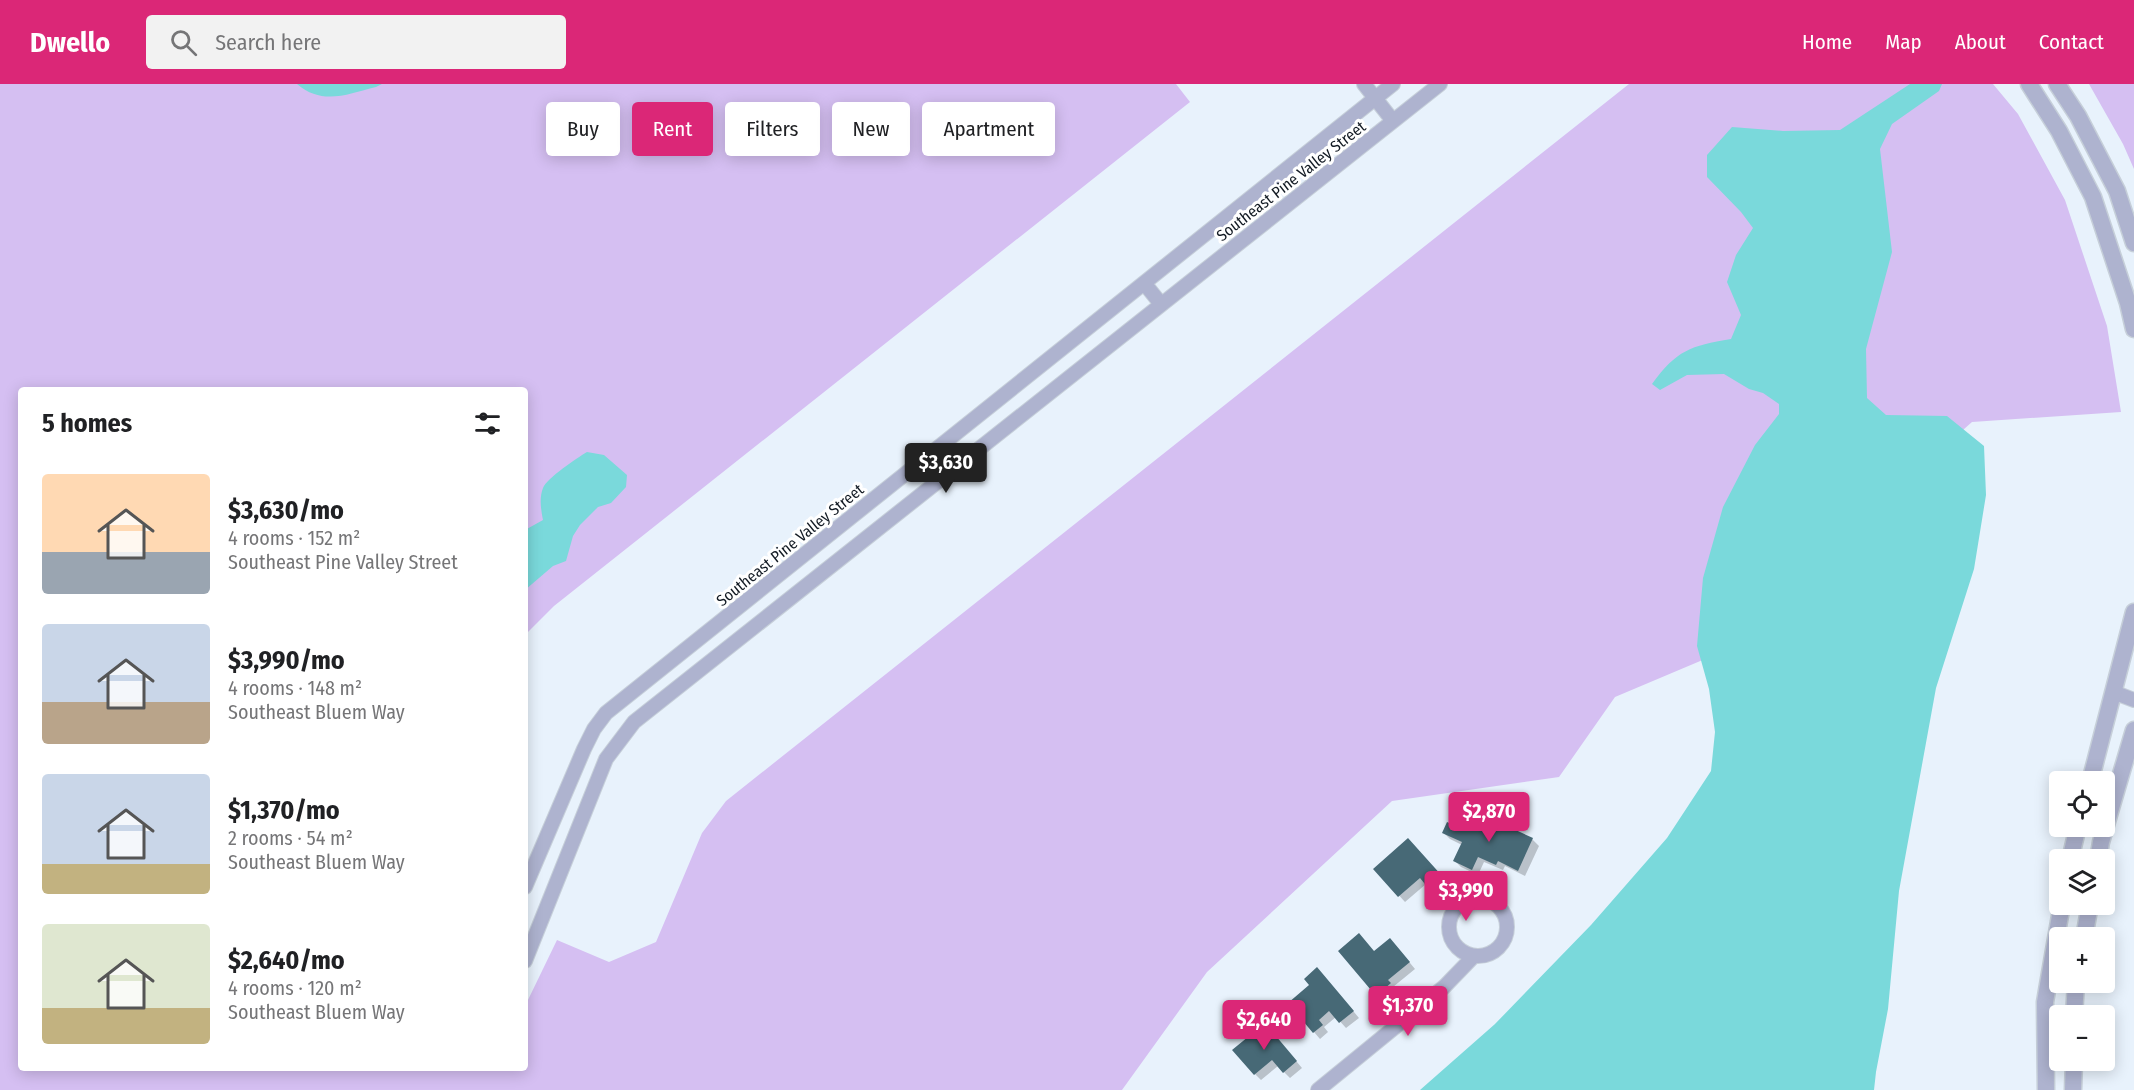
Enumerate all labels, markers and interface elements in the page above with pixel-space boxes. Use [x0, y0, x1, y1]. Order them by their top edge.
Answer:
search box [146, 15, 566, 69]
text: Dwello [30, 26, 110, 59]
icon: search [167, 26, 200, 59]
text: Search here [215, 29, 321, 56]
text: Home [1802, 29, 1852, 55]
text: Map [1885, 29, 1922, 55]
text: About [1955, 29, 2006, 55]
text: Contact [2039, 29, 2104, 55]
chip: Buy [546, 102, 620, 156]
chip: Rent [632, 102, 713, 156]
chip: Filters [725, 102, 820, 156]
chip: New [832, 102, 910, 156]
chip: Apartment [922, 102, 1055, 156]
street label: Southeast Pine Valley Street [1213, 116, 1370, 245]
icon: filters [471, 407, 504, 440]
text: 5 homes [42, 408, 132, 439]
pin: $3,630 [897, 443, 995, 494]
text: $3,630 [919, 450, 973, 474]
street label: Southeast Pine Valley Street [713, 479, 868, 610]
text: $3,630/mo [228, 495, 344, 526]
icon: home [90, 498, 162, 570]
text: 4 rooms · 152 m² [228, 526, 360, 550]
text: Southeast Pine Valley Street [228, 550, 458, 574]
text: $3,990/mo [228, 645, 345, 676]
icon: home [90, 648, 162, 720]
text: 4 rooms · 148 m² [228, 676, 362, 700]
text: Southeast Bluem Way [228, 700, 405, 724]
map controls [2049, 771, 2115, 1071]
button: locate [2049, 771, 2115, 837]
pin: $2,870 [1440, 792, 1538, 843]
text: $1,370/mo [228, 795, 340, 826]
icon: home [90, 798, 162, 870]
text: $2,870 [1462, 799, 1516, 823]
text: 2 rooms · 54 m² [228, 826, 353, 850]
button: layers [2049, 849, 2115, 915]
text: Southeast Bluem Way [228, 850, 405, 874]
pin: $3,990 [1417, 871, 1515, 922]
text: $3,990 [1438, 878, 1494, 902]
button: + [2049, 927, 2115, 993]
text: $2,640/mo [228, 945, 345, 976]
icon: home [90, 948, 162, 1020]
text: 4 rooms · 120 m² [228, 976, 362, 1000]
pin: $1,370 [1359, 986, 1457, 1037]
text: $1,370 [1382, 993, 1434, 1017]
text: Southeast Bluem Way [228, 1000, 405, 1024]
pin: $2,640 [1215, 1000, 1313, 1051]
button: − [2049, 1005, 2115, 1071]
text: $2,640 [1237, 1007, 1292, 1031]

